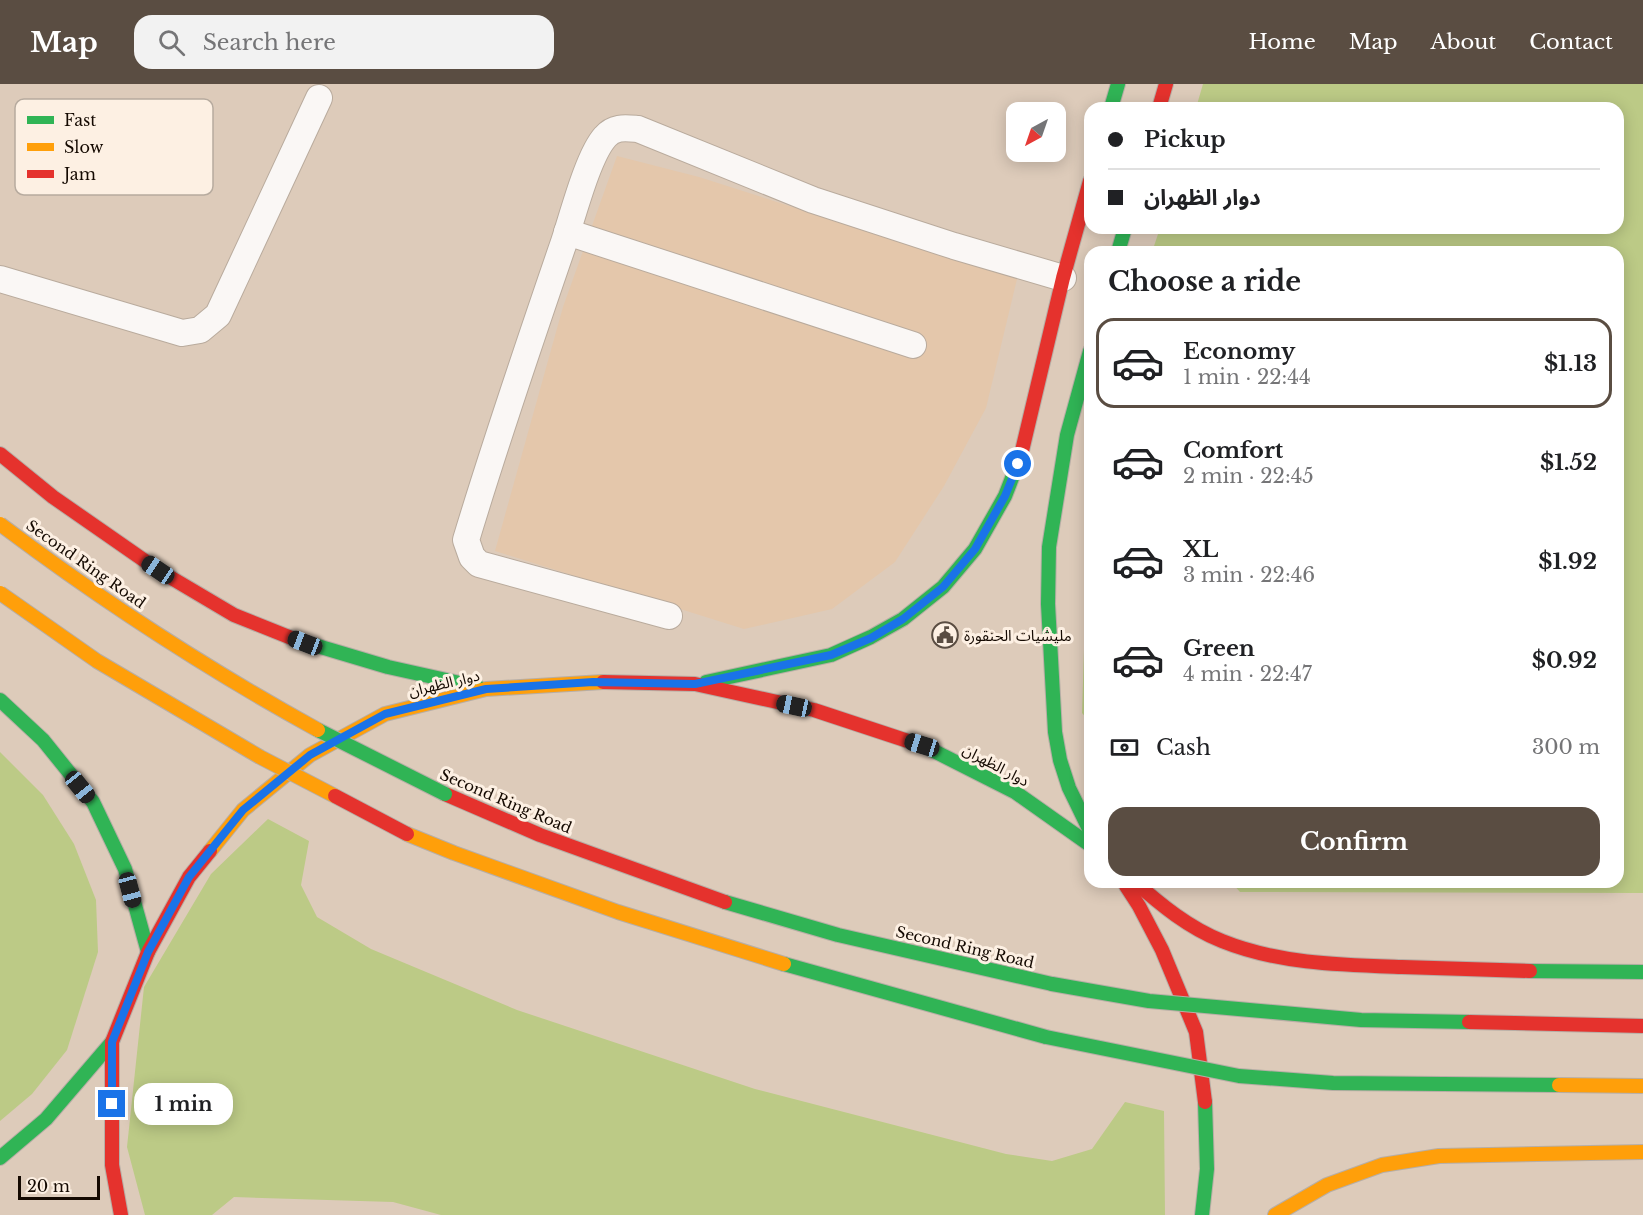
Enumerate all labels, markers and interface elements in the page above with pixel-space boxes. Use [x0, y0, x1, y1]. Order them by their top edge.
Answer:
search box [134, 15, 554, 69]
text: Map [30, 25, 98, 60]
icon: search [155, 26, 188, 59]
text: Search here [203, 29, 336, 56]
text: Home [1249, 29, 1316, 55]
text: Map [1349, 29, 1397, 55]
text: About [1430, 29, 1496, 55]
text: Contact [1529, 29, 1613, 55]
legend [15, 99, 213, 195]
north arrow [1006, 102, 1066, 162]
map controls [1006, 102, 1066, 162]
text: Fast [64, 110, 96, 130]
text: Pickup [1144, 126, 1226, 153]
text: Slow [64, 137, 104, 157]
text: Jam [62, 164, 96, 184]
text: دوار الظهران [1144, 184, 1261, 211]
text: Choose a ride [1108, 265, 1301, 298]
icon: car [1111, 336, 1165, 390]
text: Economy [1183, 338, 1295, 365]
text: $1.13 [1544, 350, 1597, 377]
text: 1 min · 22:44 [1183, 365, 1311, 389]
icon: car [1111, 435, 1165, 489]
text: Comfort [1183, 437, 1283, 464]
text: $1.52 [1540, 449, 1597, 476]
route start [1004, 450, 1031, 477]
text: 2 min · 22:45 [1183, 464, 1314, 488]
street label: Second Ring Road [23, 516, 149, 612]
icon: car [1111, 534, 1165, 588]
text: XL [1183, 536, 1218, 563]
text: $1.92 [1538, 548, 1597, 575]
car [138, 552, 178, 588]
text: 3 min · 22:46 [1183, 563, 1315, 587]
public building icon: مليشيات الحنقورة [930, 620, 960, 650]
place label: مليشيات الحنقورة [964, 626, 1072, 645]
car [285, 628, 325, 658]
icon: car [1111, 633, 1165, 687]
text: Green [1183, 635, 1255, 662]
text: $0.92 [1532, 647, 1597, 674]
text: 4 min · 22:47 [1183, 662, 1312, 686]
street label: دوار الظهران [407, 666, 481, 700]
car [775, 693, 813, 719]
car [902, 731, 942, 759]
icon: cash [1108, 731, 1141, 764]
text: Cash [1156, 734, 1211, 761]
text: 300 m [1532, 735, 1600, 759]
street label: دوار الظهران [960, 740, 1032, 790]
street label: Second Ring Road [437, 765, 575, 837]
car [62, 767, 98, 807]
button: Confirm [1108, 807, 1600, 876]
car [117, 870, 143, 910]
street label: Second Ring Road [894, 922, 1036, 972]
callout: 1 min [133, 1083, 232, 1125]
route end [98, 1090, 125, 1117]
text: 1 min [155, 1092, 212, 1116]
scale bar [18, 1173, 100, 1200]
text: 20 m [27, 1176, 70, 1196]

